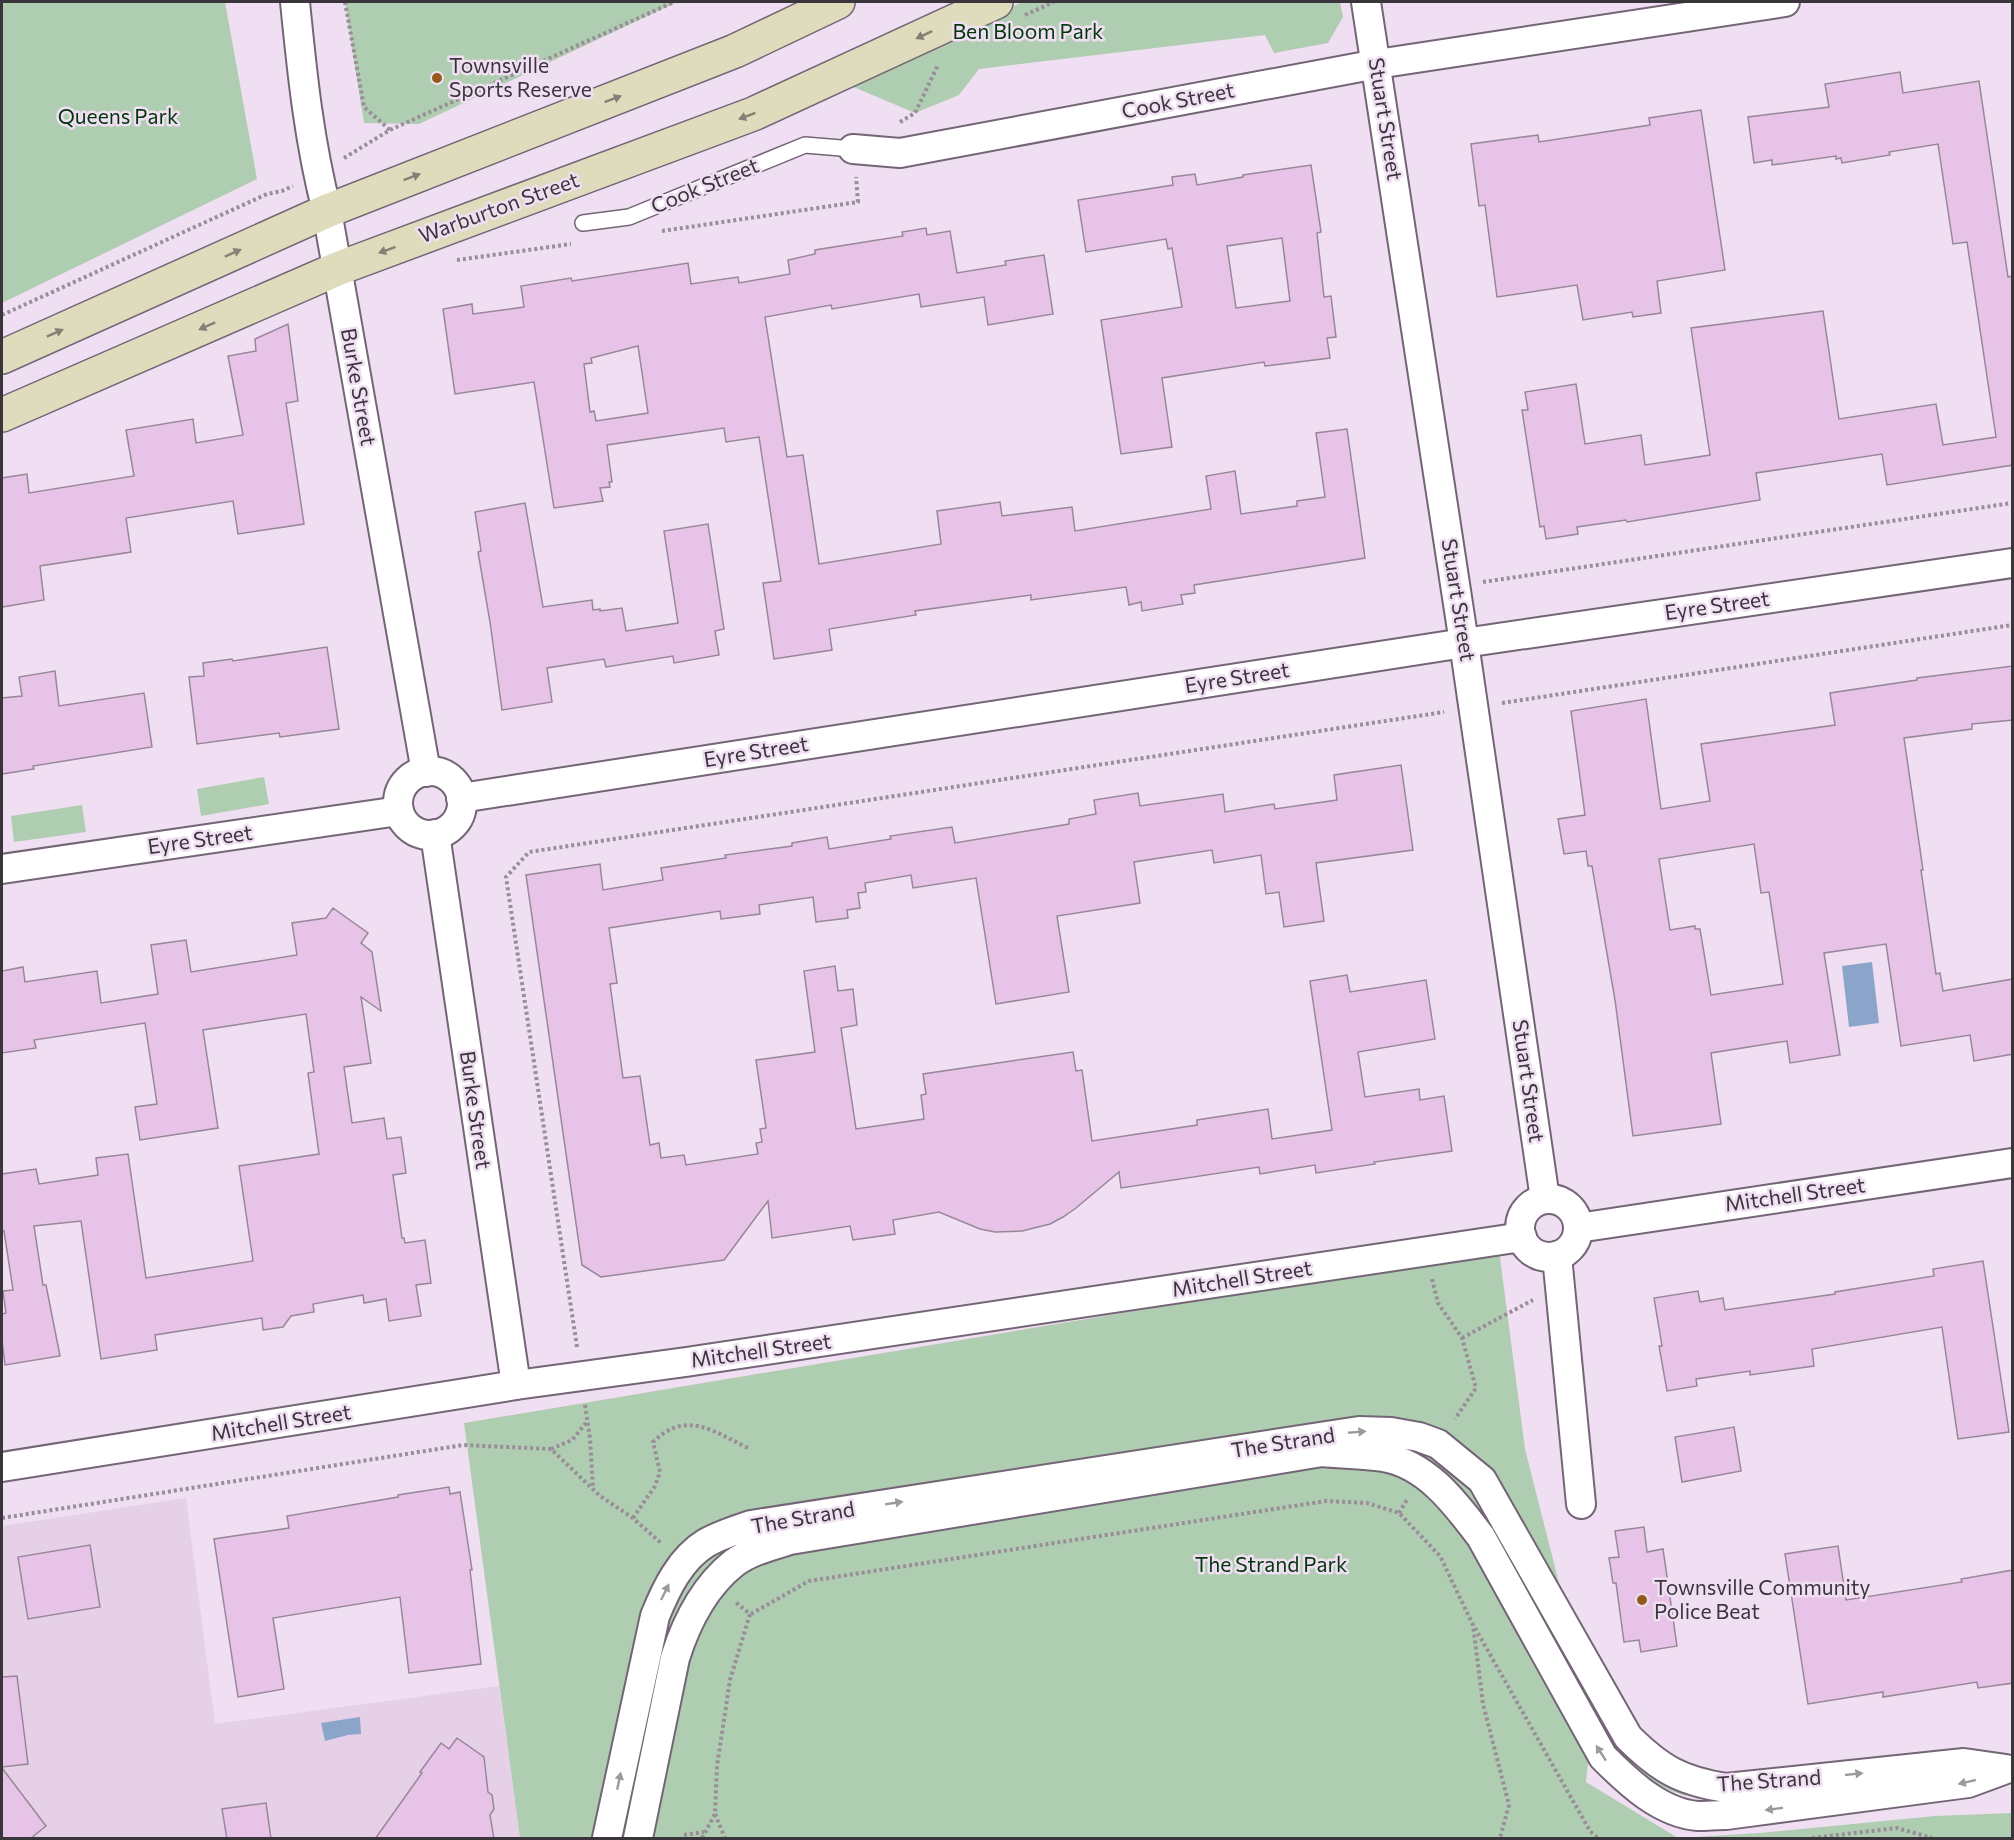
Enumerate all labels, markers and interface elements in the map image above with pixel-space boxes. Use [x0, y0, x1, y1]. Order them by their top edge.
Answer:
park label: Ben Bloom Park [953, 18, 1103, 43]
one-way arrow [915, 30, 932, 39]
place label: Townsville Sports Reserve [449, 52, 592, 101]
street label: Stuart Street [1364, 56, 1409, 182]
marker: Townsville Sports Reserve [430, 71, 444, 85]
street label: Cook Street [1119, 76, 1236, 123]
one-way arrow [605, 93, 623, 103]
park label: Queens Park [58, 103, 178, 128]
one-way arrow [737, 111, 755, 121]
street label: Cook Street [647, 152, 762, 218]
street label: Warburton Street [415, 166, 582, 247]
one-way arrow [404, 172, 422, 182]
one-way arrow [378, 246, 396, 256]
one-way arrow [224, 248, 241, 257]
one-way arrow [199, 321, 216, 330]
street label: Burke Street [337, 326, 382, 448]
one-way arrow [46, 328, 64, 338]
street label: Stuart Street [1437, 537, 1482, 663]
street label: Eyre Street [1663, 585, 1771, 624]
street label: Eyre Street [1183, 656, 1291, 697]
street label: Eyre Street [702, 730, 810, 771]
street label: Eyre Street [146, 819, 254, 858]
street label: Stuart Street [1508, 1018, 1550, 1144]
street label: Burke Street [456, 1049, 497, 1170]
street label: Mitchell Street [1723, 1171, 1867, 1216]
street label: Mitchell Street [1170, 1254, 1314, 1301]
street label: Mitchell Street [689, 1327, 833, 1372]
street label: Mitchell Street [209, 1398, 353, 1445]
street label: The Strand [1229, 1421, 1336, 1462]
one-way arrow [1347, 1428, 1366, 1437]
street label: The Strand [749, 1495, 856, 1538]
one-way arrow [885, 1498, 904, 1507]
park label: The Strand Park [1195, 1551, 1347, 1576]
place label: Townsville Community Police Beat [1654, 1574, 1870, 1623]
one-way arrow [661, 1584, 670, 1601]
marker: Townsville Community Police Beat [1635, 1593, 1649, 1607]
one-way arrow [1595, 1745, 1607, 1761]
street label: The Strand [1716, 1763, 1822, 1796]
one-way arrow [1845, 1769, 1864, 1779]
one-way arrow [615, 1772, 625, 1791]
one-way arrow [1957, 1778, 1976, 1787]
one-way arrow [1764, 1804, 1783, 1813]

